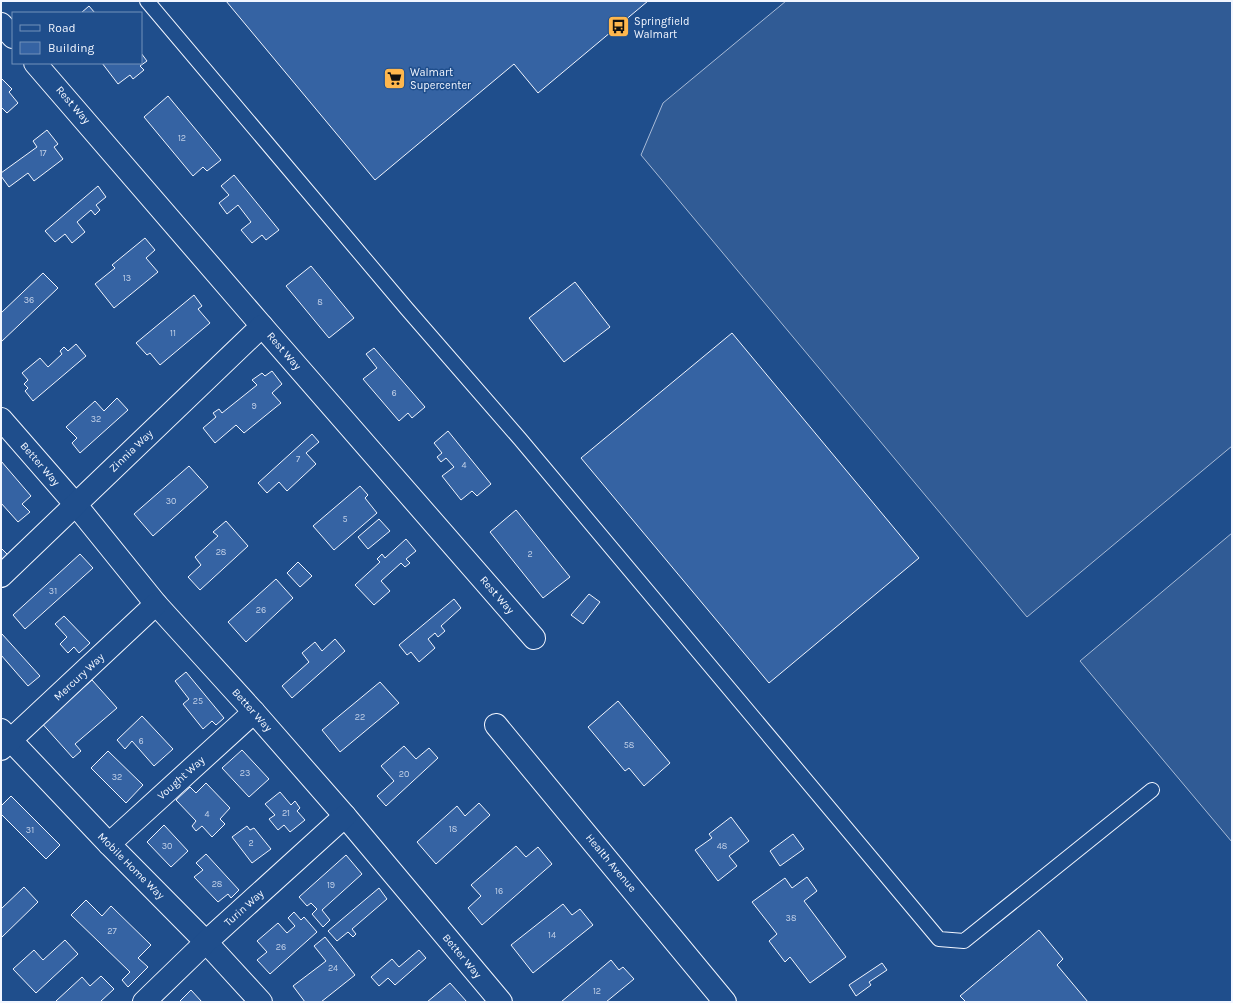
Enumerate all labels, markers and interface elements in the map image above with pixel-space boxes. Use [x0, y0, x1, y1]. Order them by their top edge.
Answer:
legend [12, 12, 142, 64]
bus stop icon: Springfield Walmart [606, 14, 632, 40]
place label: Springfield Walmart [634, 15, 689, 41]
text: Road [48, 21, 76, 35]
text: Building [48, 41, 95, 55]
supermarket icon: Walmart Supercenter [381, 65, 407, 91]
place label: Walmart Supercenter [410, 66, 471, 92]
street label: Rest Way [53, 84, 93, 126]
house number: 12 [178, 133, 186, 143]
house number: 17 [39, 148, 47, 158]
house number: 13 [123, 273, 131, 283]
house number: 36 [24, 295, 34, 305]
house number: 8 [317, 297, 323, 307]
house number: 11 [170, 328, 176, 338]
street label: Rest Way [264, 330, 304, 372]
house number: 6 [391, 388, 397, 398]
house number: 9 [251, 401, 257, 411]
house number: 32 [91, 414, 101, 424]
street label: Zinnia Way [106, 427, 156, 475]
street label: Better Way [17, 439, 63, 489]
house number: 7 [296, 454, 301, 464]
house number: 4 [461, 460, 467, 470]
house number: 30 [166, 496, 176, 506]
house number: 5 [342, 514, 348, 524]
house number: 28 [216, 547, 227, 557]
house number: 2 [527, 549, 533, 559]
street label: Rest Way [477, 574, 517, 616]
house number: 31 [49, 586, 57, 596]
house number: 26 [256, 605, 266, 615]
street label: Mercury Way [51, 651, 107, 703]
street label: Better Way [229, 686, 275, 734]
house number: 25 [193, 696, 203, 706]
house number: 22 [355, 712, 365, 722]
house number: 6 [138, 736, 144, 746]
house number: 58 [624, 740, 635, 750]
street label: Vought Way [155, 754, 207, 802]
house number: 23 [240, 768, 250, 778]
house number: 20 [399, 769, 409, 779]
house number: 32 [112, 772, 122, 782]
house number: 21 [282, 808, 290, 818]
house number: 4 [204, 809, 210, 819]
house number: 18 [449, 824, 458, 834]
house number: 31 [26, 825, 34, 835]
street label: Mobile Home Way [95, 830, 167, 902]
street label: Health Avenue [583, 831, 639, 895]
house number: 2 [248, 838, 254, 848]
house number: 30 [162, 841, 172, 851]
house number: 48 [717, 841, 728, 851]
house number: 28 [212, 879, 223, 889]
house number: 19 [327, 880, 335, 890]
house number: 16 [495, 886, 503, 896]
street label: Turin Way [222, 887, 266, 929]
house number: 38 [786, 913, 797, 923]
house number: 27 [107, 926, 117, 936]
house number: 14 [548, 930, 556, 940]
street label: Better Way [440, 931, 484, 981]
house number: 26 [276, 942, 286, 952]
house number: 24 [328, 963, 338, 973]
house number: 12 [593, 986, 601, 996]

